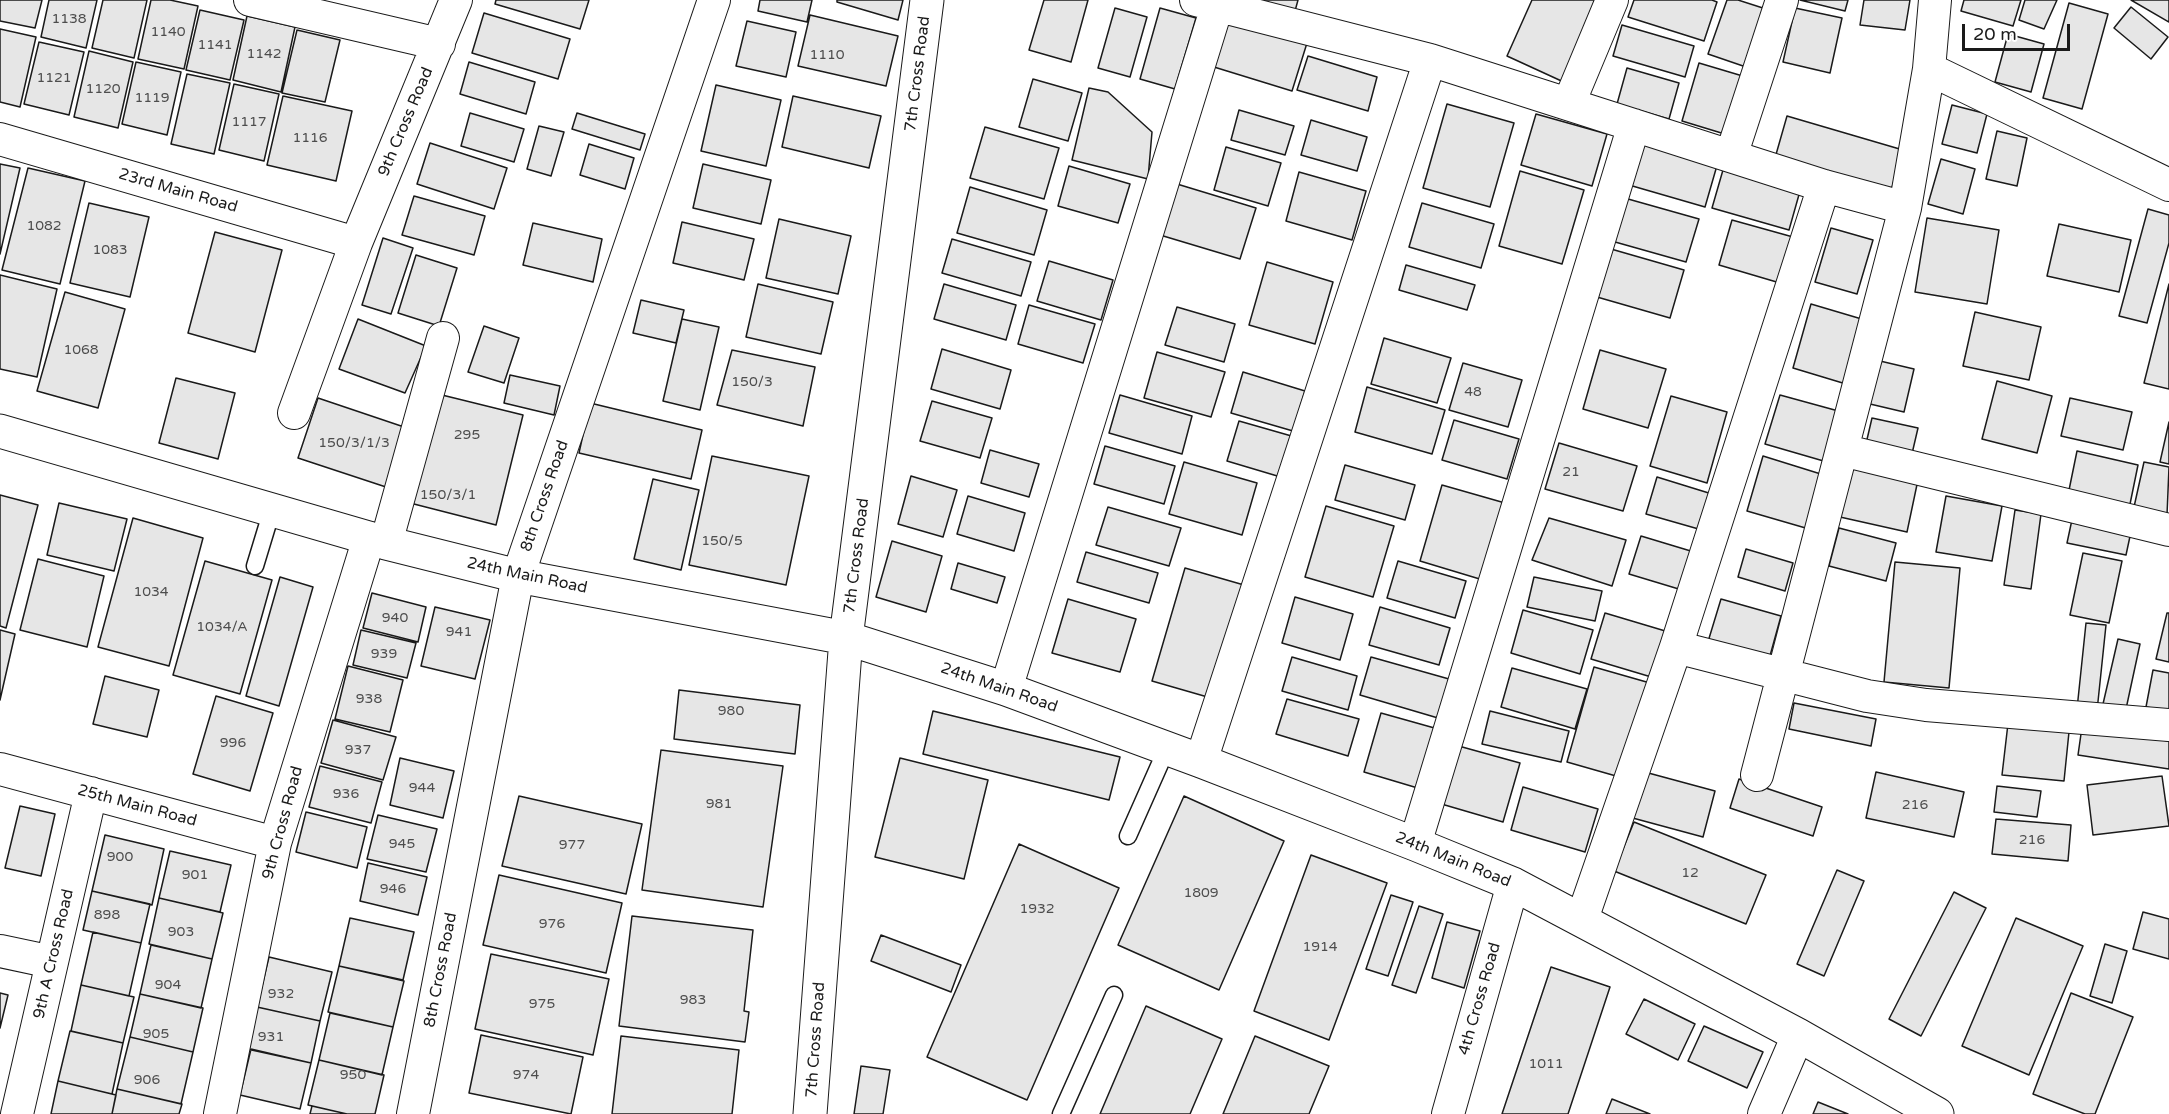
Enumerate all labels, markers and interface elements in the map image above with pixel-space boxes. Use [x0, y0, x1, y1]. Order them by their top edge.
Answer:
house number: 1138 [51, 11, 87, 27]
scale bar [1965, 12, 2073, 50]
street label: 7th Cross Road [901, 15, 935, 133]
text: 20 m [1973, 23, 2017, 45]
house number: 1140 [150, 24, 186, 40]
house number: 1141 [197, 37, 233, 53]
house number: 1142 [246, 46, 282, 62]
house number: 1110 [809, 47, 845, 63]
street label: 9th Cross Road [374, 65, 438, 179]
house number: 1121 [36, 70, 72, 86]
house number: 1120 [85, 81, 121, 97]
house number: 1119 [134, 90, 170, 106]
house number: 1117 [231, 114, 267, 130]
house number: 1116 [292, 130, 328, 146]
street label: 23rd Main Road [116, 165, 240, 217]
house number: 1082 [26, 218, 62, 234]
house number: 1083 [92, 242, 128, 258]
house number: 1068 [63, 342, 99, 358]
house number: 150/3 [731, 374, 773, 390]
house number: 48 [1464, 384, 1482, 400]
house number: 295 [454, 427, 480, 443]
house number: 150/3/1/3 [318, 435, 390, 451]
street label: 8th Cross Road [517, 438, 573, 554]
house number: 21 [1562, 464, 1580, 480]
house number: 150/3/1 [420, 487, 476, 503]
street label: 7th Cross Road [840, 497, 874, 615]
house number: 150/5 [701, 533, 743, 549]
street label: 24th Main Road [465, 554, 589, 598]
house number: 1034 [133, 584, 169, 600]
house number: 940 [382, 610, 408, 626]
house number: 1034/A [196, 619, 248, 635]
house number: 941 [446, 624, 472, 640]
house number: 939 [371, 646, 397, 662]
street label: 24th Main Road [938, 659, 1060, 717]
house number: 938 [356, 691, 382, 707]
house number: 980 [718, 703, 744, 719]
house number: 996 [220, 735, 246, 751]
house number: 937 [345, 742, 371, 758]
street label: 9th Cross Road [259, 764, 307, 882]
house number: 944 [409, 780, 435, 796]
street label: 25th Main Road [75, 781, 199, 831]
house number: 936 [333, 786, 359, 802]
house number: 981 [706, 796, 732, 812]
house number: 216 [1902, 797, 1928, 813]
street label: 24th Main Road [1393, 828, 1513, 892]
house number: 216 [2019, 832, 2045, 848]
house number: 945 [389, 836, 415, 852]
house number: 977 [559, 837, 585, 853]
house number: 900 [107, 849, 133, 865]
house number: 12 [1681, 865, 1699, 881]
house number: 901 [182, 867, 208, 883]
house number: 946 [380, 881, 406, 897]
house number: 1809 [1183, 885, 1219, 901]
street label: 9th A Cross Road [30, 887, 78, 1021]
house number: 1932 [1019, 901, 1055, 917]
house number: 898 [94, 907, 120, 923]
street label: 8th Cross Road [420, 911, 462, 1029]
house number: 976 [539, 916, 565, 932]
house number: 903 [168, 924, 194, 940]
house number: 1914 [1302, 939, 1338, 955]
street label: 4th Cross Road [1455, 940, 1505, 1058]
house number: 904 [155, 977, 181, 993]
street label: 7th Cross Road [802, 981, 830, 1099]
house number: 932 [268, 986, 294, 1002]
house number: 983 [680, 992, 706, 1008]
house number: 975 [529, 996, 555, 1012]
house number: 905 [143, 1026, 169, 1042]
house number: 931 [258, 1029, 284, 1045]
house number: 1011 [1528, 1056, 1564, 1072]
house number: 950 [340, 1067, 366, 1083]
house number: 974 [513, 1067, 539, 1083]
house number: 906 [134, 1072, 160, 1088]

